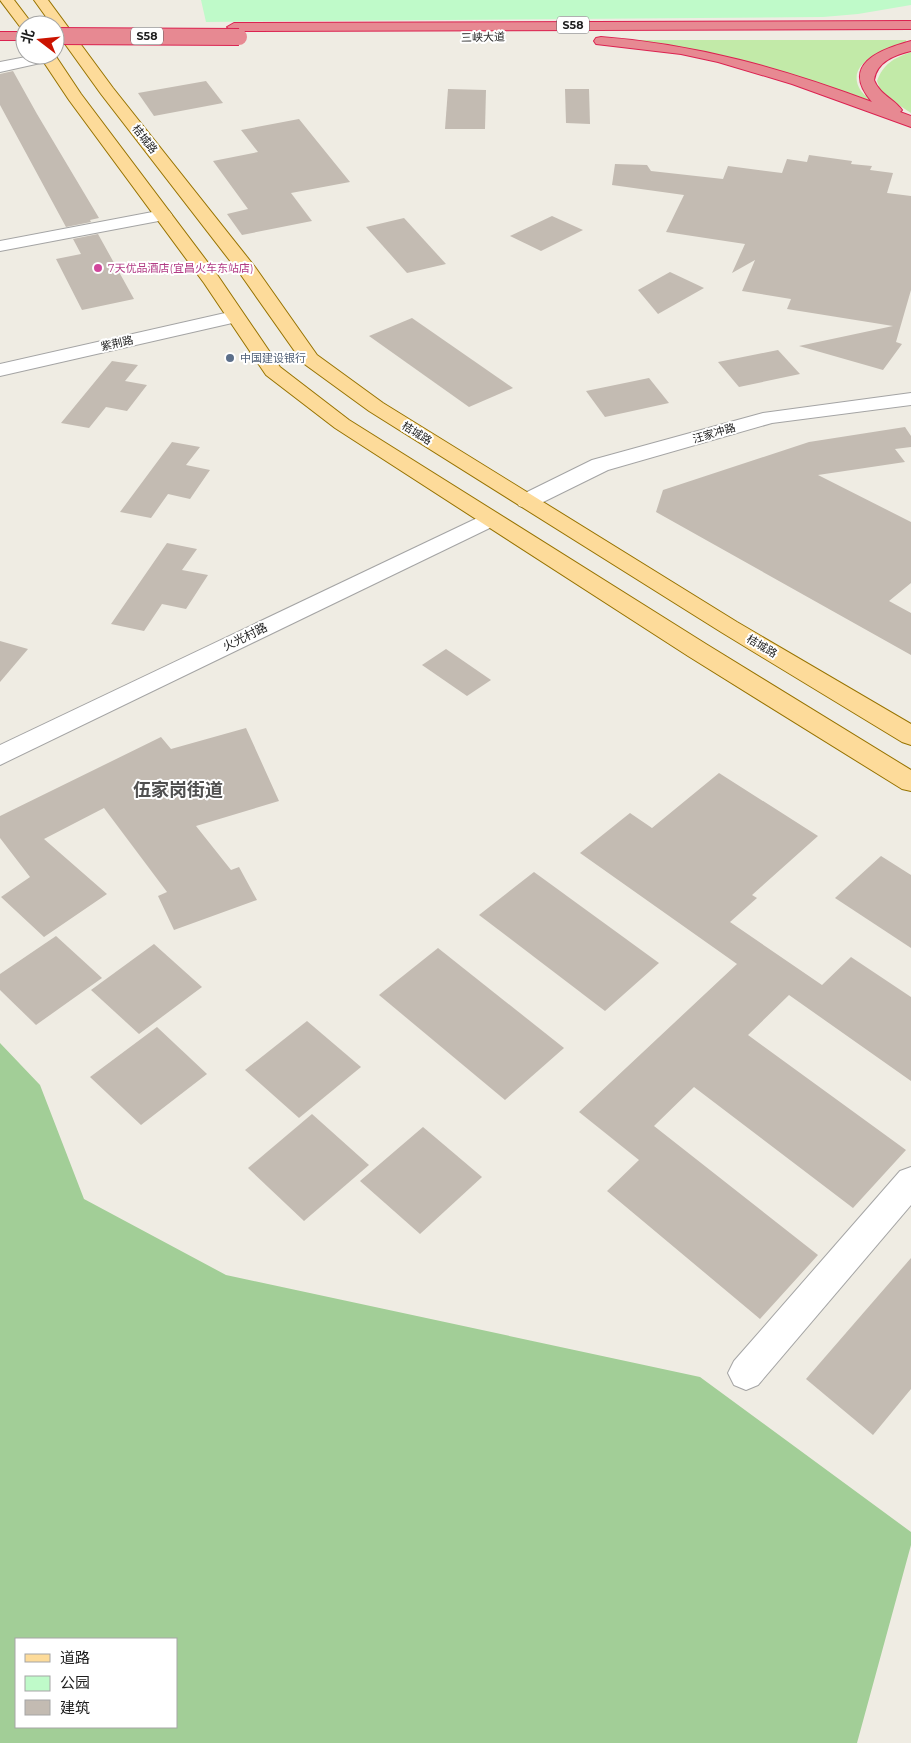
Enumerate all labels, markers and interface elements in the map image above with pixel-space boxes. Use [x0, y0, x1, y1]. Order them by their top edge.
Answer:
north arrow [15, 15, 65, 65]
road number: S58 [557, 16, 589, 34]
text: 北 [17, 27, 38, 46]
road number: S58 [131, 28, 163, 44]
street label: 三峡大道 [461, 30, 505, 44]
street label: 桔城路 [129, 122, 161, 156]
place label: 7天优品酒店(宜昌火车东站店) [108, 261, 254, 275]
marker: 7天优品酒店(宜昌火车东站店) [92, 262, 104, 274]
street label: 紫荆路 [99, 332, 135, 354]
place label: 中国建设银行 [240, 351, 306, 365]
marker: 中国建设银行 [224, 352, 236, 364]
street label: 桔城路 [399, 418, 435, 448]
street label: 汪家冲路 [691, 420, 737, 446]
street label: 火光村路 [220, 619, 270, 654]
street label: 桔城路 [744, 632, 780, 660]
district label: 伍家岗街道 [133, 779, 223, 801]
legend [15, 1638, 178, 1728]
text: 道路 [60, 1648, 90, 1667]
text: 公园 [60, 1673, 90, 1692]
text: 建筑 [60, 1698, 90, 1717]

